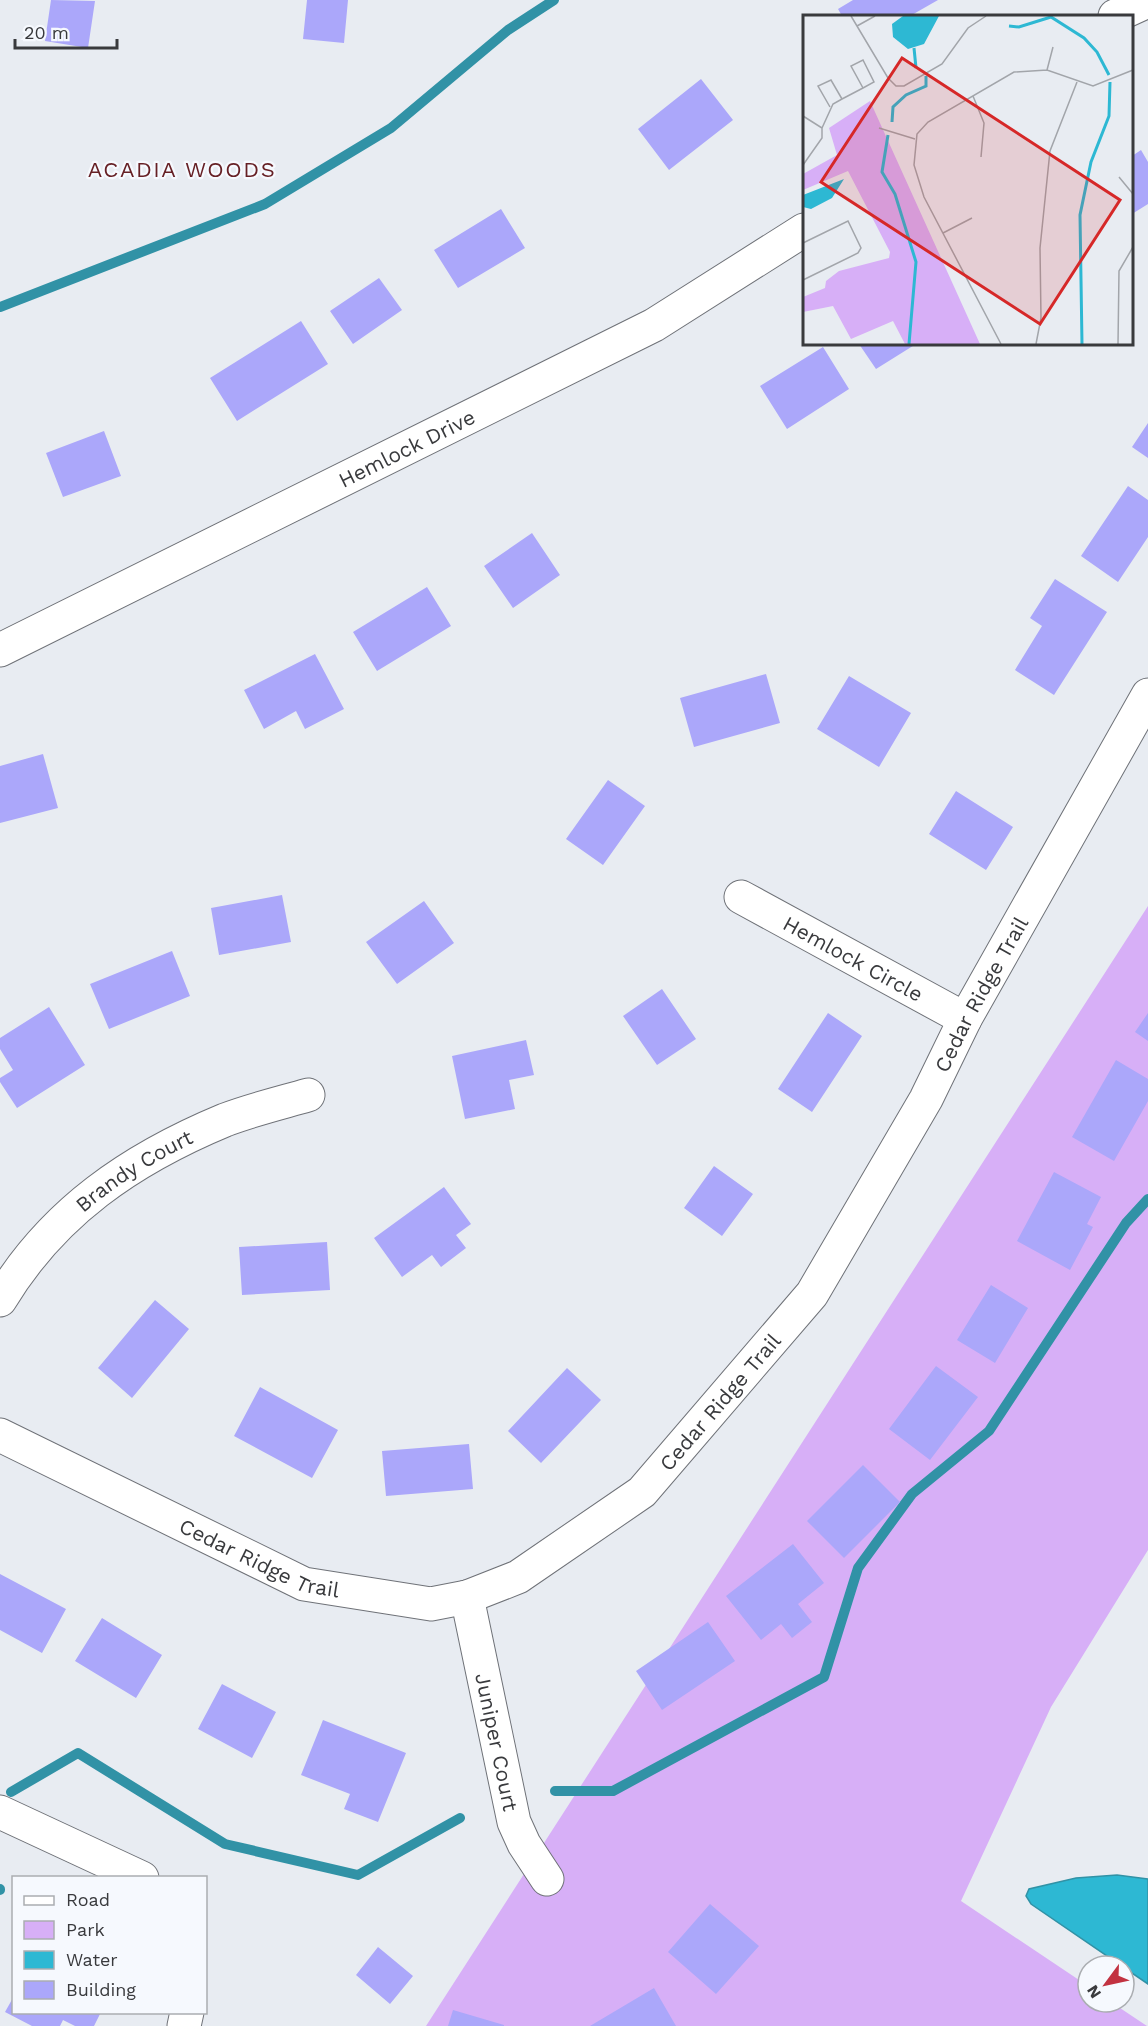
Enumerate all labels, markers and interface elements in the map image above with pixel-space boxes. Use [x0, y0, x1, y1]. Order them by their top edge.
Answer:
scale bar [15, 12, 117, 50]
inset map [803, 15, 1133, 345]
text: 20 m [24, 22, 69, 43]
district label: ACADIA WOODS [88, 157, 276, 182]
street label: Hemlock Drive [334, 404, 479, 492]
street label: Hemlock Circle [779, 910, 928, 1006]
street label: Cedar Ridge Trail [929, 912, 1033, 1076]
street label: Brandy Court [70, 1124, 197, 1217]
street label: Cedar Ridge Trail [654, 1327, 786, 1475]
street label: Cedar Ridge Trail [175, 1512, 342, 1602]
street label: Juniper Court [471, 1671, 524, 1813]
legend [12, 1876, 207, 2014]
text: Road [66, 1889, 110, 1910]
text: Park [66, 1919, 105, 1940]
text: Water [66, 1949, 118, 1970]
north arrow [1076, 1954, 1136, 2014]
text: Building [66, 1979, 136, 2000]
text: N [1083, 1982, 1105, 2002]

